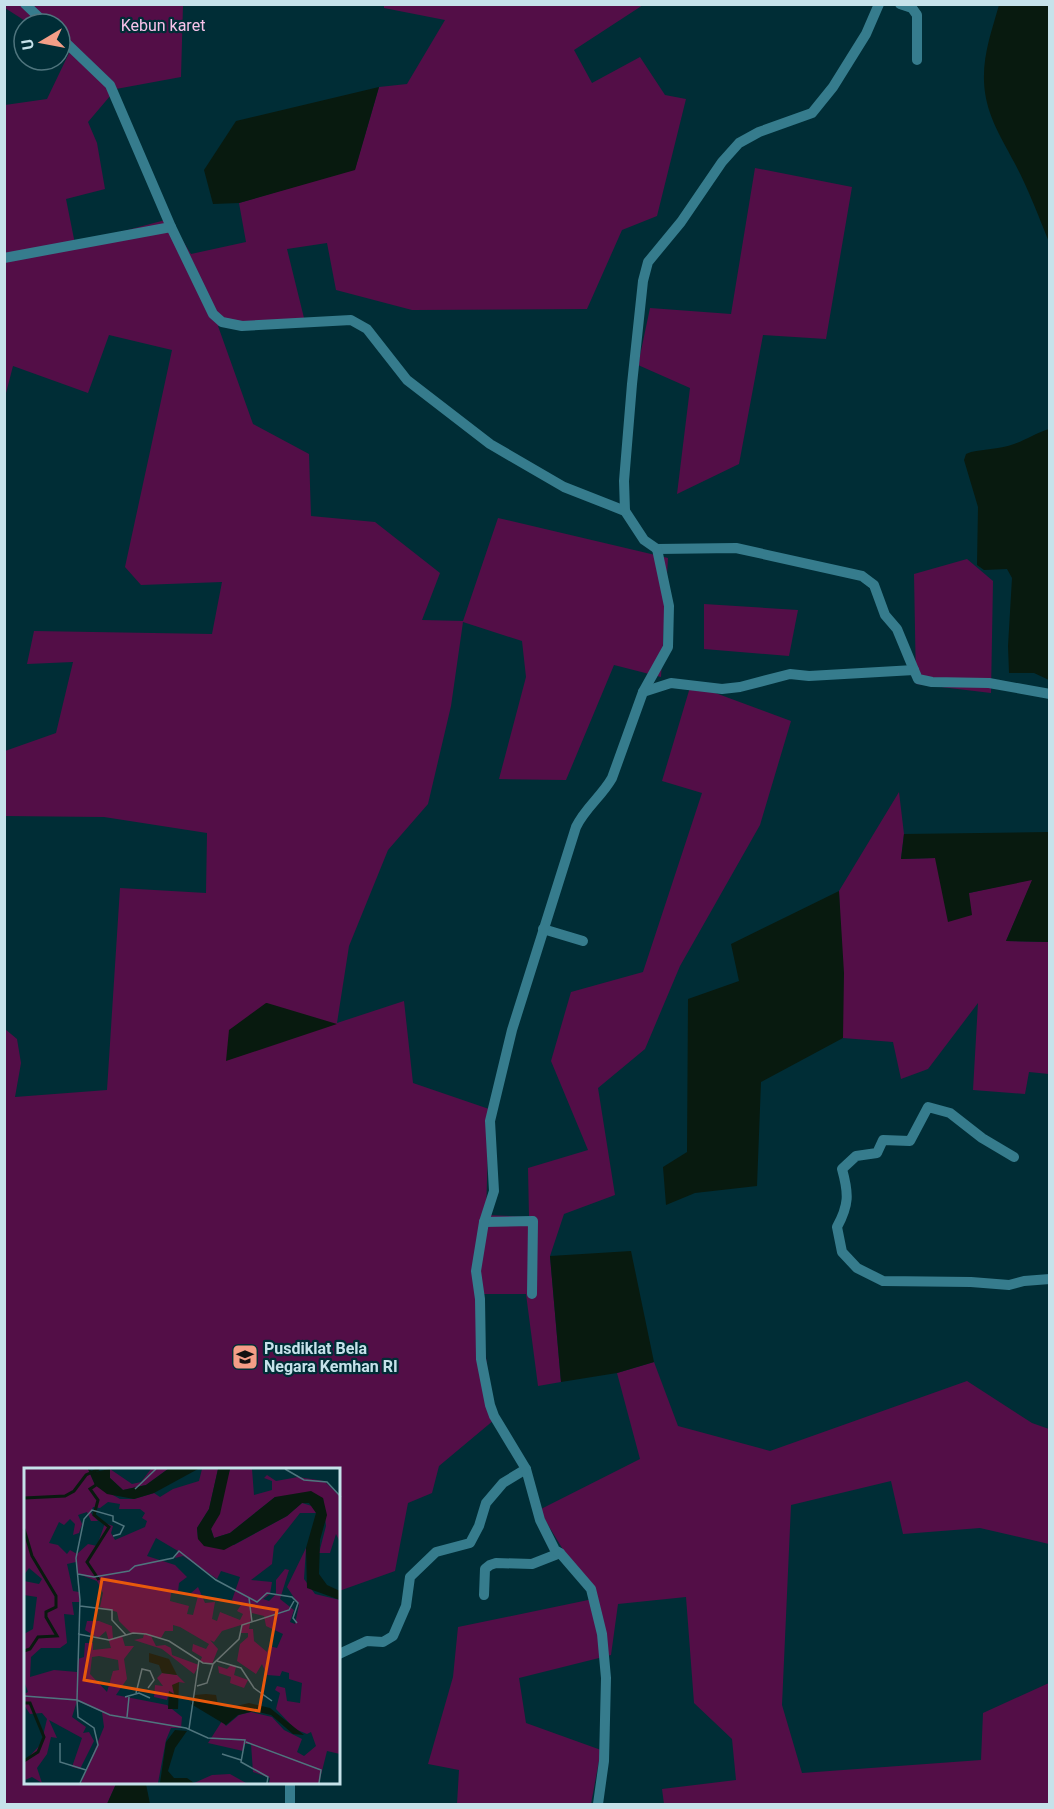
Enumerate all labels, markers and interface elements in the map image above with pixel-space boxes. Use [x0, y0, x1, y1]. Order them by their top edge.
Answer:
north arrow [12, 12, 72, 72]
park label: Kebun karet [121, 16, 205, 35]
text: U [17, 38, 38, 51]
place label: Pusdiklat Bela Negara Kemhan RI [264, 1339, 398, 1376]
school or university icon: Pusdiklat Bela Negara Kemhan RI [230, 1342, 260, 1372]
inset map [24, 1468, 340, 1785]

